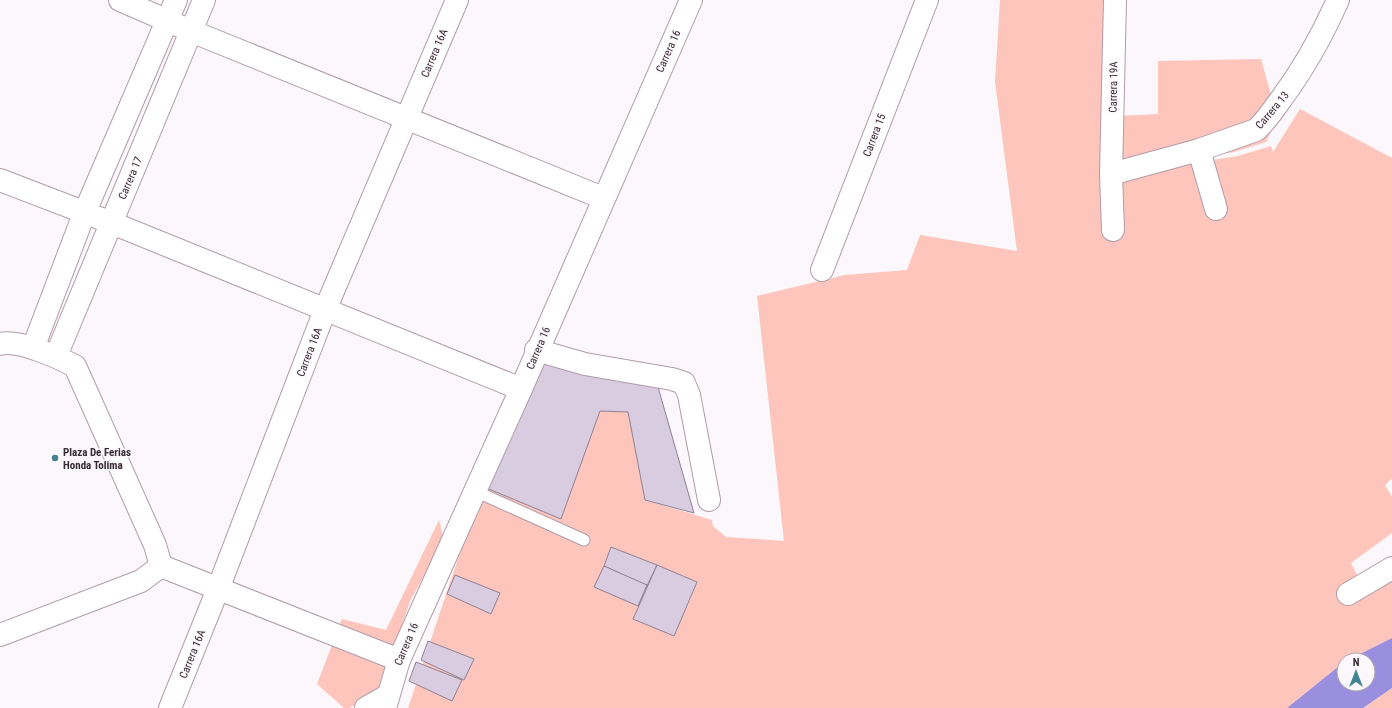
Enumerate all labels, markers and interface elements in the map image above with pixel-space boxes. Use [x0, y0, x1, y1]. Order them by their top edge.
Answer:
street label: Carrera 16A [418, 26, 451, 79]
street label: Carrera 16 [653, 28, 684, 74]
street label: Carrera 19A [1107, 61, 1120, 113]
street label: Carrera 13 [1253, 89, 1292, 132]
street label: Carrera 15 [860, 112, 889, 159]
street label: Carrera 17 [116, 155, 145, 201]
street label: Carrera 16A [294, 325, 325, 379]
street label: Carrera 16 [524, 325, 553, 371]
place label: Plaza De Ferias Honda Tolima [63, 446, 131, 472]
marker: Plaza De Ferias Honda Tolima [50, 453, 60, 463]
street label: Carrera 16 [392, 621, 421, 667]
street label: Carrera 16A [177, 627, 208, 680]
north arrow [1336, 652, 1376, 692]
text: N [1353, 656, 1360, 669]

